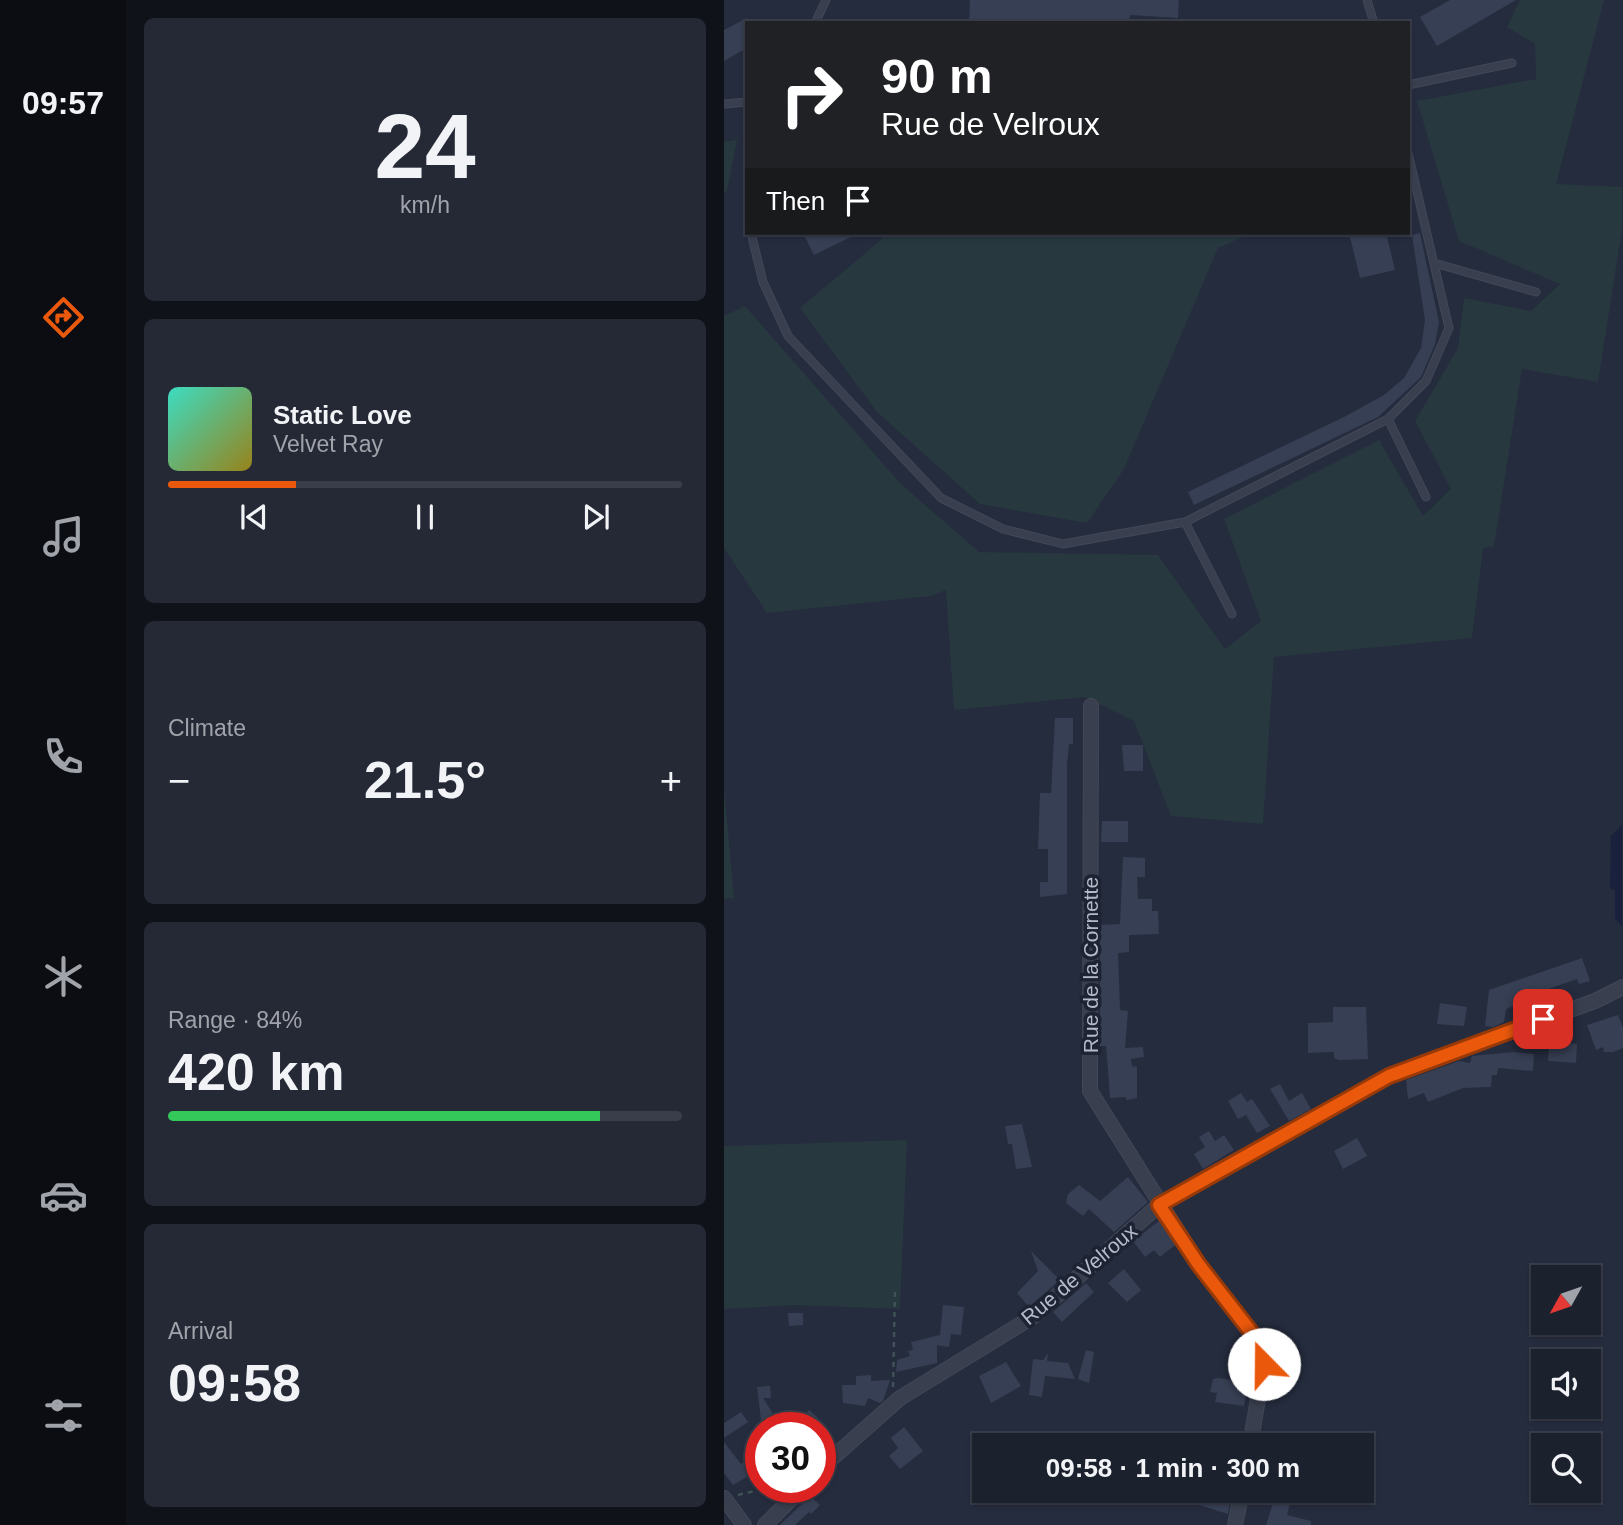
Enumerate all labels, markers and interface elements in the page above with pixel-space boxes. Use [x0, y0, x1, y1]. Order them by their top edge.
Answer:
icon: right [766, 49, 857, 140]
text: 90 m [881, 49, 993, 103]
text: 09:57 [22, 85, 104, 121]
text: 24 [374, 96, 476, 197]
text: Rue de Velroux [881, 106, 1100, 142]
icon: arrive [839, 182, 877, 220]
text: Then [766, 186, 825, 216]
text: km/h [400, 192, 450, 218]
icon: directions [39, 293, 88, 342]
text: Static Love [273, 400, 412, 430]
text: Velvet Ray [273, 431, 383, 457]
icon: previous [235, 498, 273, 536]
icon: pause [406, 498, 444, 536]
icon: next [577, 498, 615, 536]
icon: music [39, 512, 88, 561]
text: Climate [168, 715, 246, 741]
icon: phone [39, 732, 88, 781]
text: 21.5° [364, 751, 486, 809]
text: − [168, 760, 190, 802]
text: + [660, 760, 682, 802]
street label: Rue de la Cornette [1079, 877, 1102, 1053]
icon: climate [39, 952, 88, 1001]
pin [1513, 989, 1573, 1049]
icon: arrive [1524, 1000, 1562, 1038]
text: Range · 84% [168, 1007, 302, 1033]
text: 420 km [168, 1043, 344, 1101]
icon: car [39, 1171, 88, 1220]
street label: Rue de Velroux [1017, 1219, 1142, 1329]
north arrow [1531, 1265, 1601, 1335]
map controls [1531, 1265, 1601, 1503]
text: Arrival [168, 1318, 233, 1344]
position arrow [1227, 1327, 1301, 1401]
button: sound [1531, 1349, 1601, 1419]
text: 09:58 [168, 1354, 301, 1412]
icon: filters [39, 1391, 88, 1440]
speed limit sign: 30 [745, 1412, 836, 1503]
button: search [1531, 1433, 1601, 1503]
text: 09:58 · 1 min · 300 m [1046, 1453, 1300, 1483]

